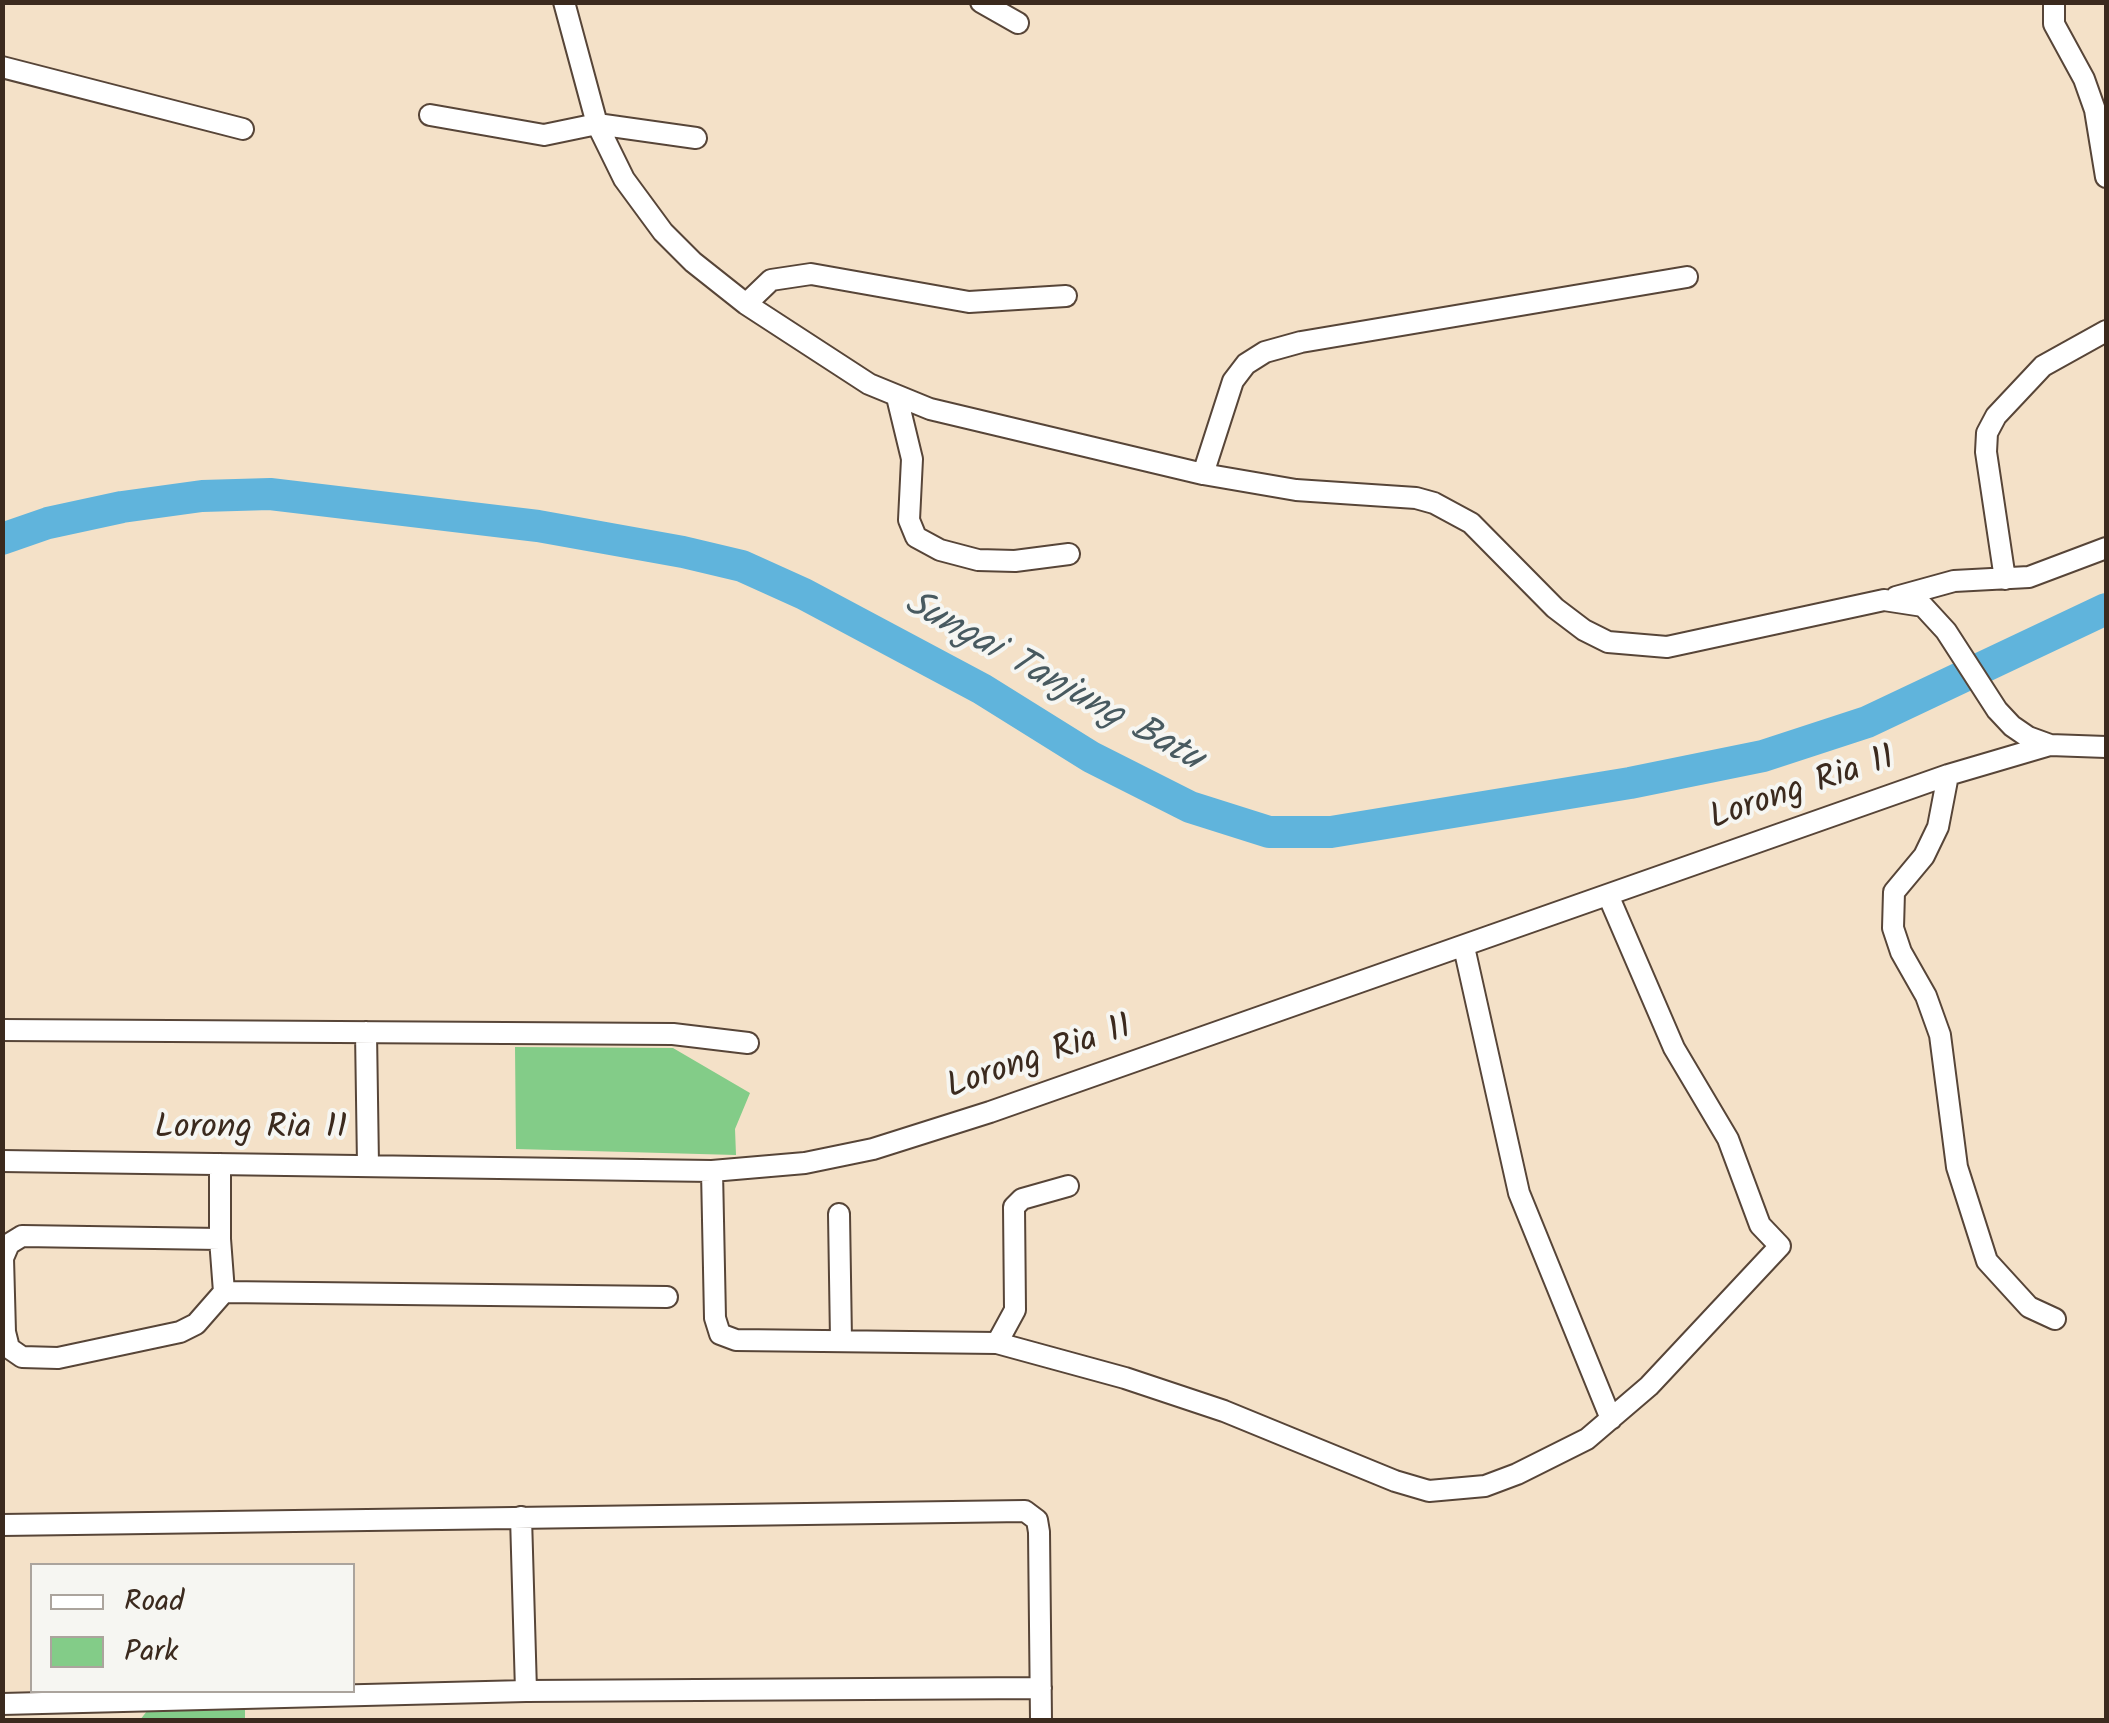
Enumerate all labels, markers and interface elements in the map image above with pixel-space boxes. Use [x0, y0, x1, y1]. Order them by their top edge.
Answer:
water label: Sungai Tanjung Batu [895, 583, 1209, 785]
street label: Lorong Ria 11 [1705, 740, 1901, 842]
street label: Lorong Ria 11 [942, 1009, 1138, 1111]
street label: Lorong Ria 11 [155, 1110, 347, 1152]
legend [30, 1563, 355, 1693]
text: Road [124, 1578, 184, 1626]
text: Park [124, 1628, 178, 1676]

